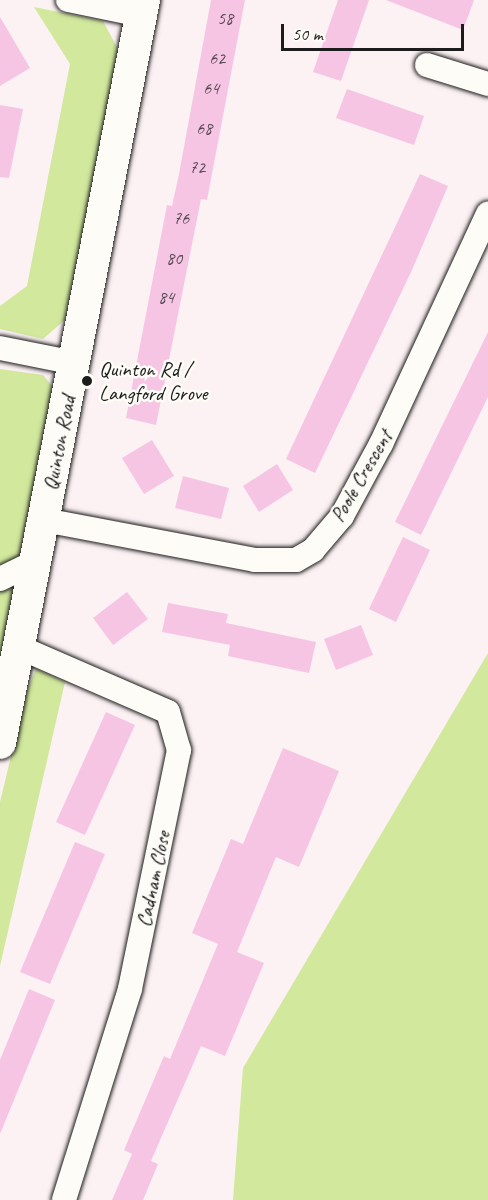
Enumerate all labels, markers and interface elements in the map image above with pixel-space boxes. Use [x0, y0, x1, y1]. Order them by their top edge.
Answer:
house number: 58 [217, 7, 233, 29]
scale bar [284, 12, 467, 50]
text: 50 m [292, 23, 323, 45]
house number: 62 [209, 47, 225, 69]
house number: 64 [203, 77, 219, 99]
house number: 68 [196, 117, 212, 139]
house number: 72 [189, 156, 205, 178]
house number: 76 [173, 207, 189, 229]
house number: 80 [166, 247, 182, 269]
house number: 84 [158, 286, 174, 308]
place label: Quinton Rd / Langford Grove [99, 356, 207, 406]
marker: Quinton Rd / Langford Grove [80, 374, 94, 388]
street label: Quinton Road [37, 394, 81, 492]
street label: Poole Crescent [325, 426, 397, 526]
street label: Cadnam Close [131, 829, 175, 929]

